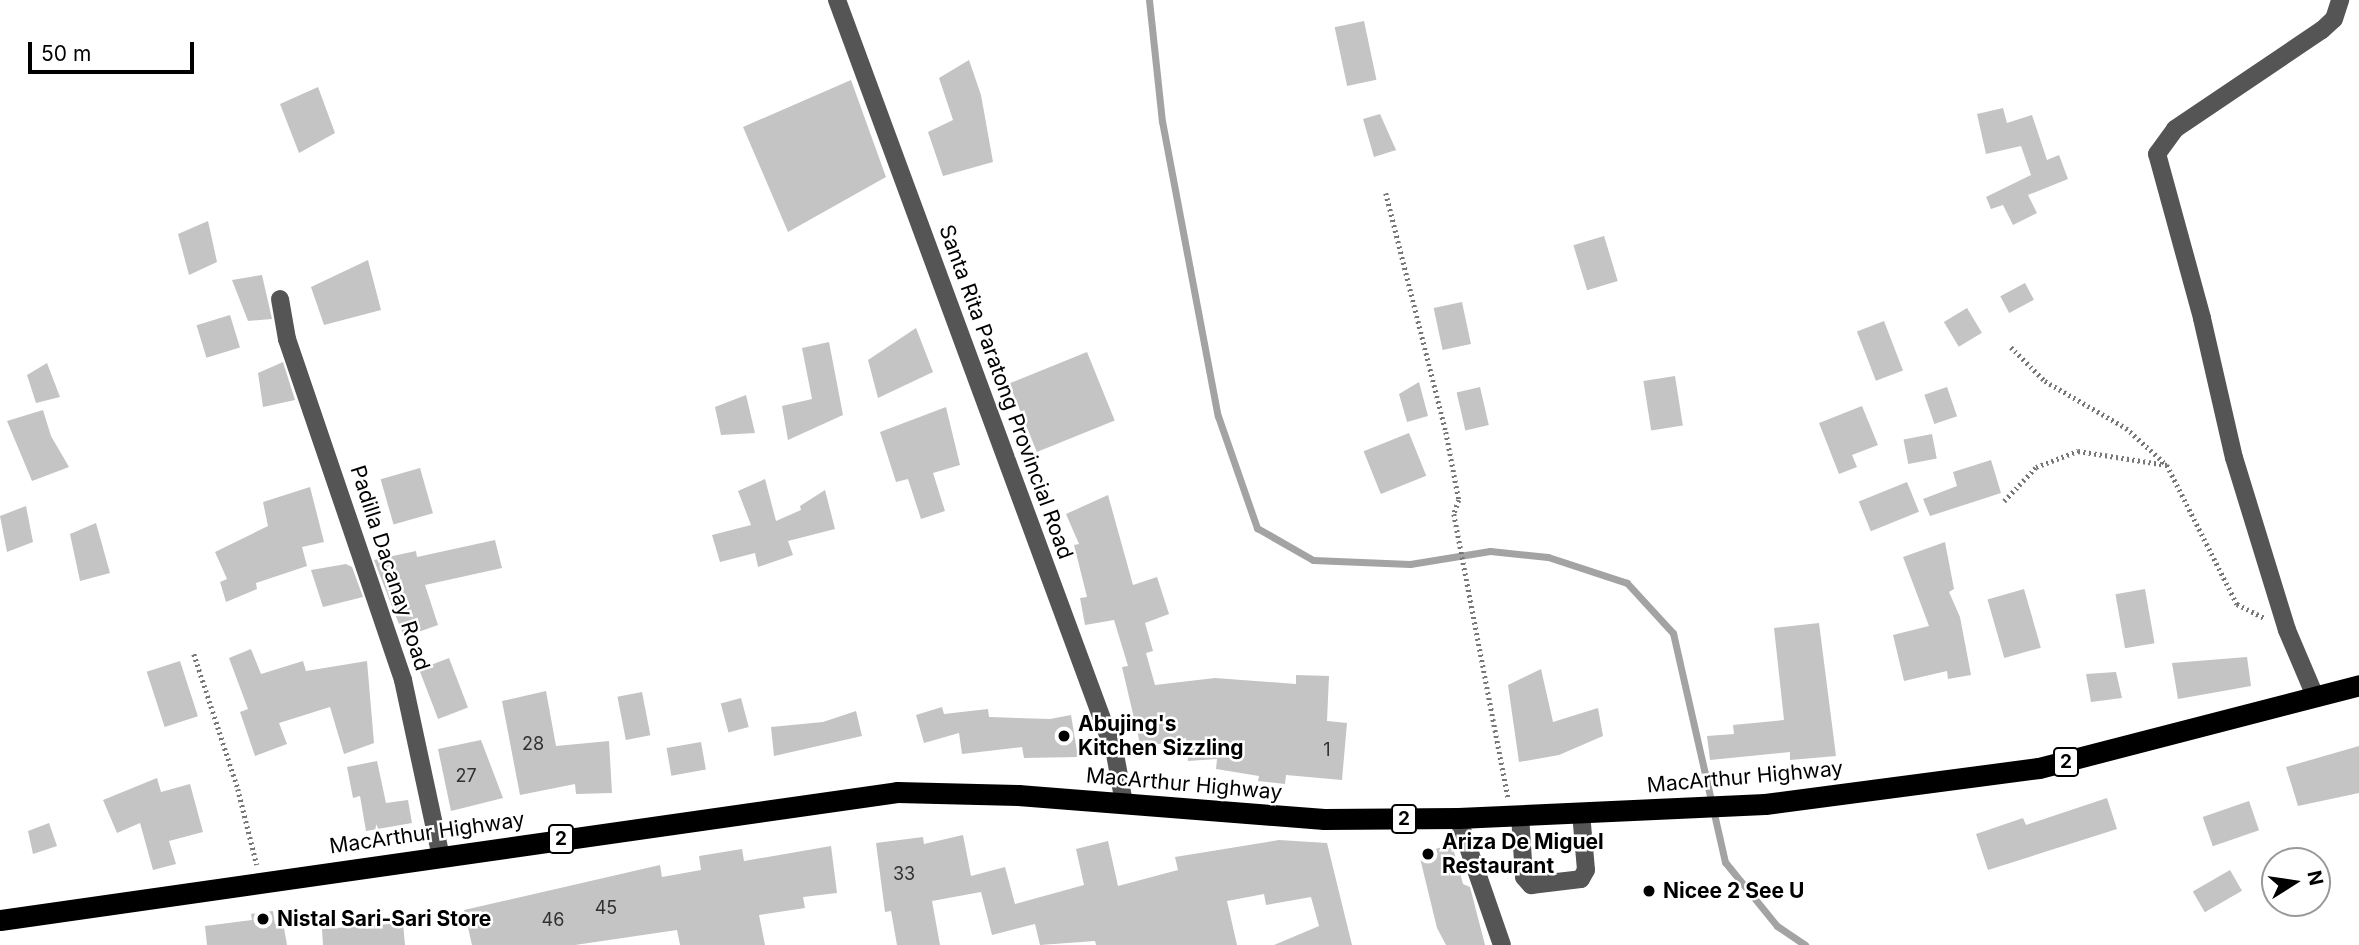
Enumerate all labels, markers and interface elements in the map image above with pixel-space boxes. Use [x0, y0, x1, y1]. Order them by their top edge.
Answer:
scale bar [32, 28, 198, 72]
text: 50 m [41, 41, 91, 66]
street label: Santa Rita Paratong Provincial Road [934, 221, 1078, 563]
street label: Padilla Dacanay Road [345, 462, 435, 674]
place label: Abujing's Kitchen Sizzling [1078, 711, 1244, 761]
marker: Abujing's Kitchen Sizzling [1056, 728, 1072, 744]
house number: 28 [522, 733, 544, 755]
house number: 1 [1323, 739, 1331, 761]
road number: 2 [2052, 747, 2080, 778]
street label: MacArthur Highway [1646, 756, 1844, 798]
street label: MacArthur Highway [1085, 763, 1283, 805]
house number: 27 [455, 765, 477, 787]
road number: 2 [1390, 804, 1418, 834]
street label: MacArthur Highway [328, 807, 526, 859]
road number: 2 [547, 824, 575, 854]
place label: Ariza De Miguel Restaurant [1442, 829, 1604, 879]
marker: Ariza De Miguel Restaurant [1420, 846, 1436, 862]
north arrow [2261, 847, 2331, 917]
house number: 33 [893, 863, 915, 885]
text: N [2302, 868, 2328, 887]
place label: Nicee 2 See U [1663, 878, 1804, 904]
marker: Nicee 2 See U [1641, 883, 1657, 899]
house number: 45 [595, 897, 617, 919]
place label: Nistal Sari-Sari Store [277, 906, 491, 932]
house number: 46 [542, 909, 564, 931]
marker: Nistal Sari-Sari Store [255, 911, 271, 927]

